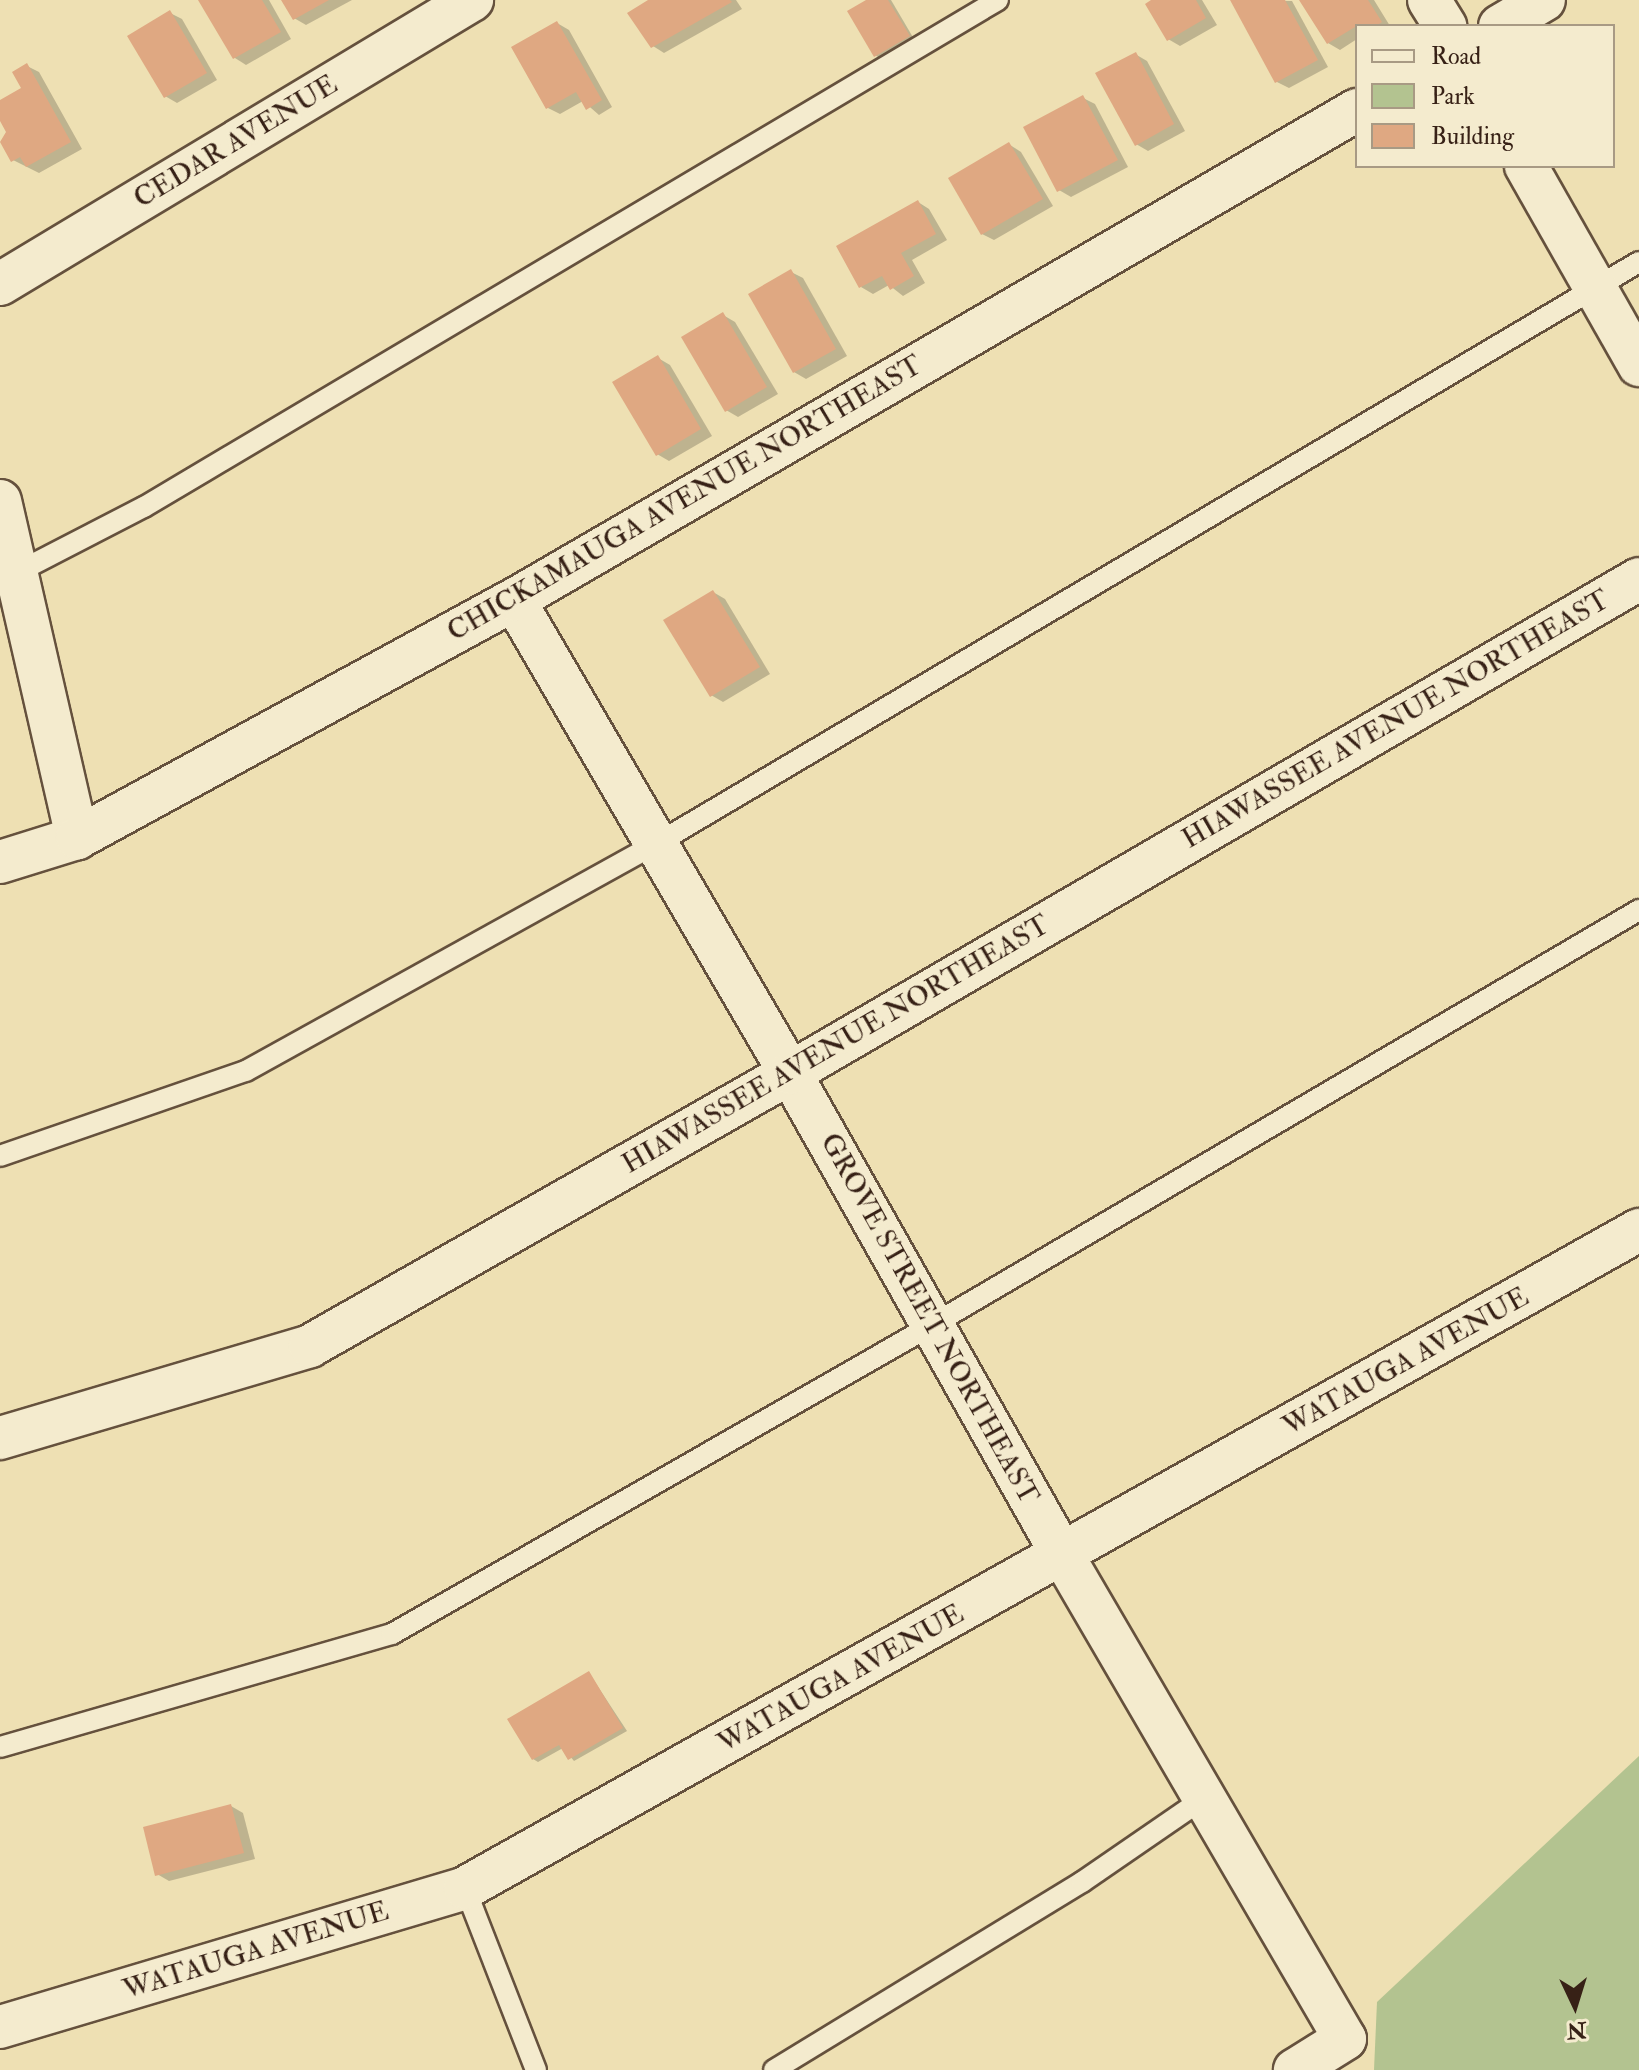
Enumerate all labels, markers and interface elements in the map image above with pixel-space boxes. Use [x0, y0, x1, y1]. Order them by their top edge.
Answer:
legend [1355, 24, 1615, 168]
text: Road [1431, 41, 1481, 72]
street label: CEDAR AVENUE [128, 68, 344, 216]
text: Park [1431, 81, 1475, 112]
text: Building [1431, 121, 1514, 152]
street label: CHICKAMAUGA AVENUE NORTHEAST [442, 349, 928, 649]
street label: HIAWASSEE AVENUE NORTHEAST [1176, 584, 1616, 856]
street label: HIAWASSEE AVENUE NORTHEAST [616, 909, 1056, 1181]
street label: GROVE STREET NORTHEAST [813, 1128, 1045, 1510]
street label: WATAUGA AVENUE [1277, 1280, 1535, 1444]
street label: WATAUGA AVENUE [712, 1597, 970, 1761]
street label: WATAUGA AVENUE [119, 1895, 393, 2007]
north arrow [1535, 1966, 1615, 2046]
text: N [1566, 2015, 1587, 2045]

